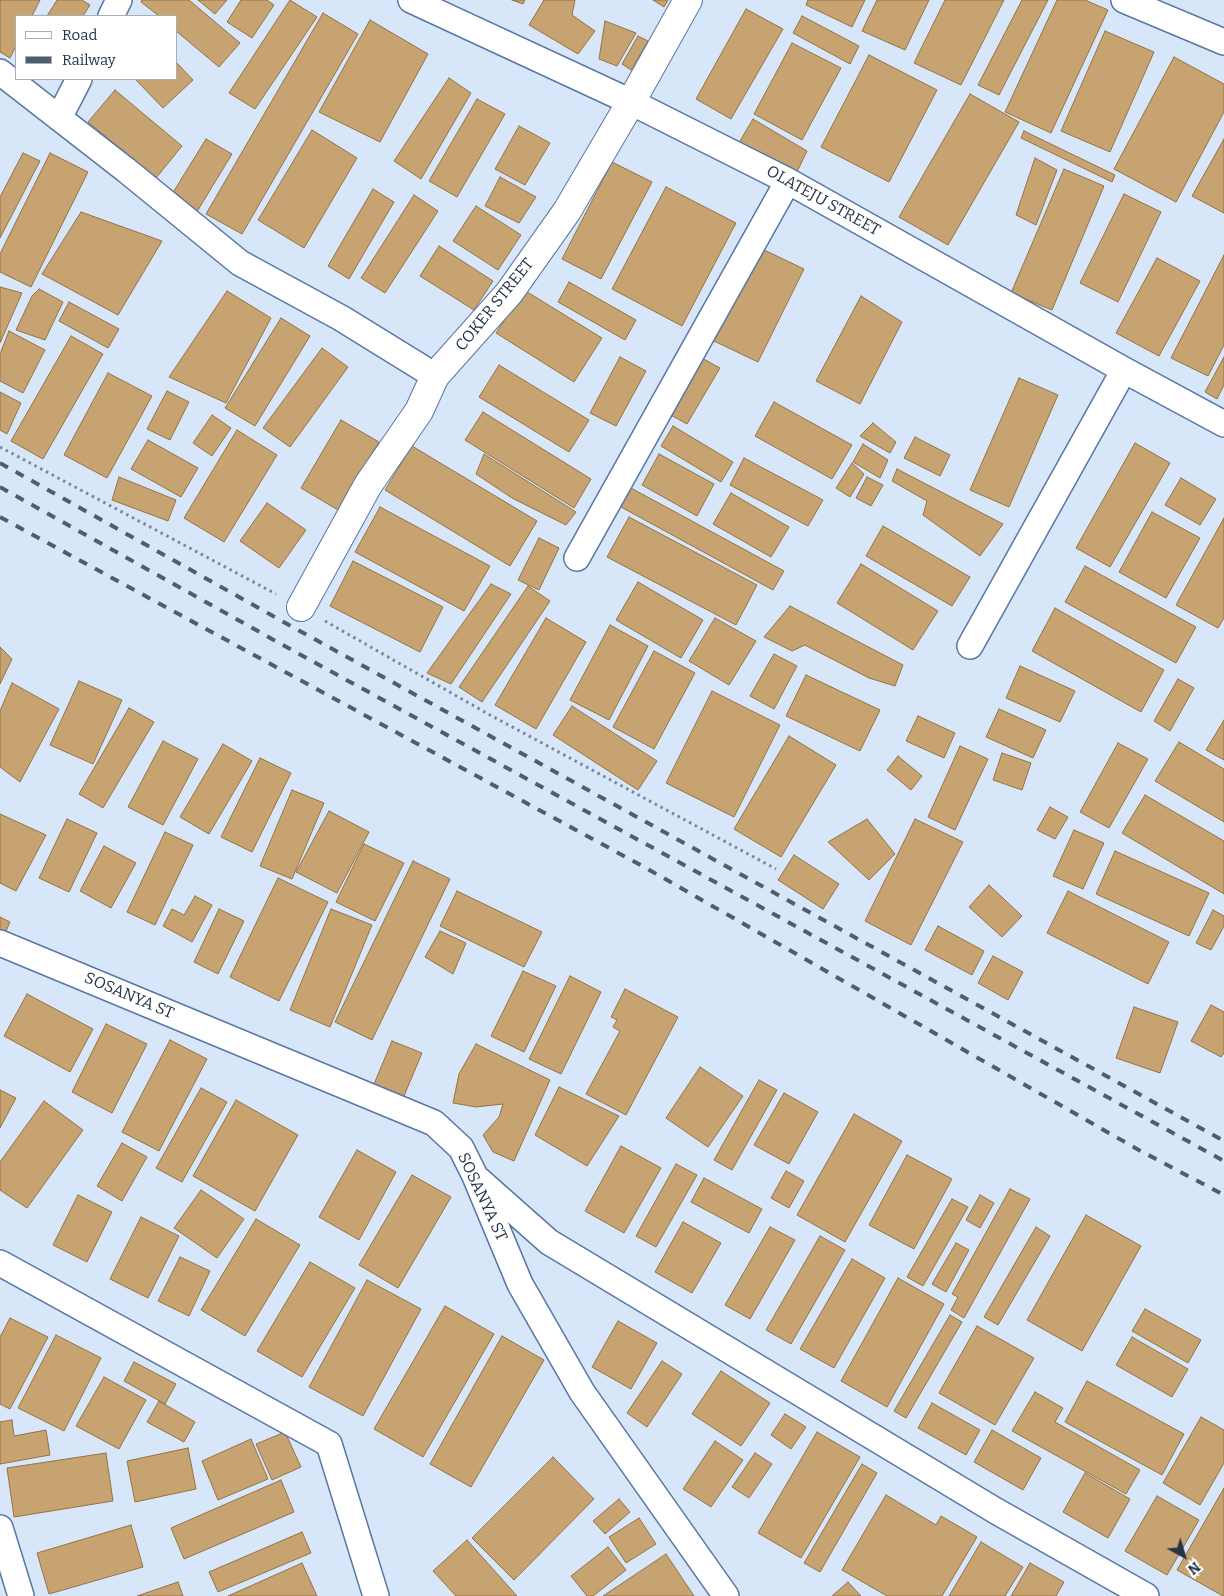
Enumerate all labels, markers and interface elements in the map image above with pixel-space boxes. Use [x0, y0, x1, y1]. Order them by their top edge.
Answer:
legend [15, 15, 178, 80]
text: Road [62, 26, 97, 44]
text: Railway [62, 51, 116, 69]
street label: OLATEJU STREET [763, 162, 883, 240]
street label: COKER STREET [452, 255, 538, 355]
street label: SOSANYA ST [81, 969, 177, 1023]
street label: SOSANYA ST [453, 1150, 511, 1244]
north arrow [1159, 1531, 1209, 1581]
text: N [1184, 1558, 1203, 1578]

